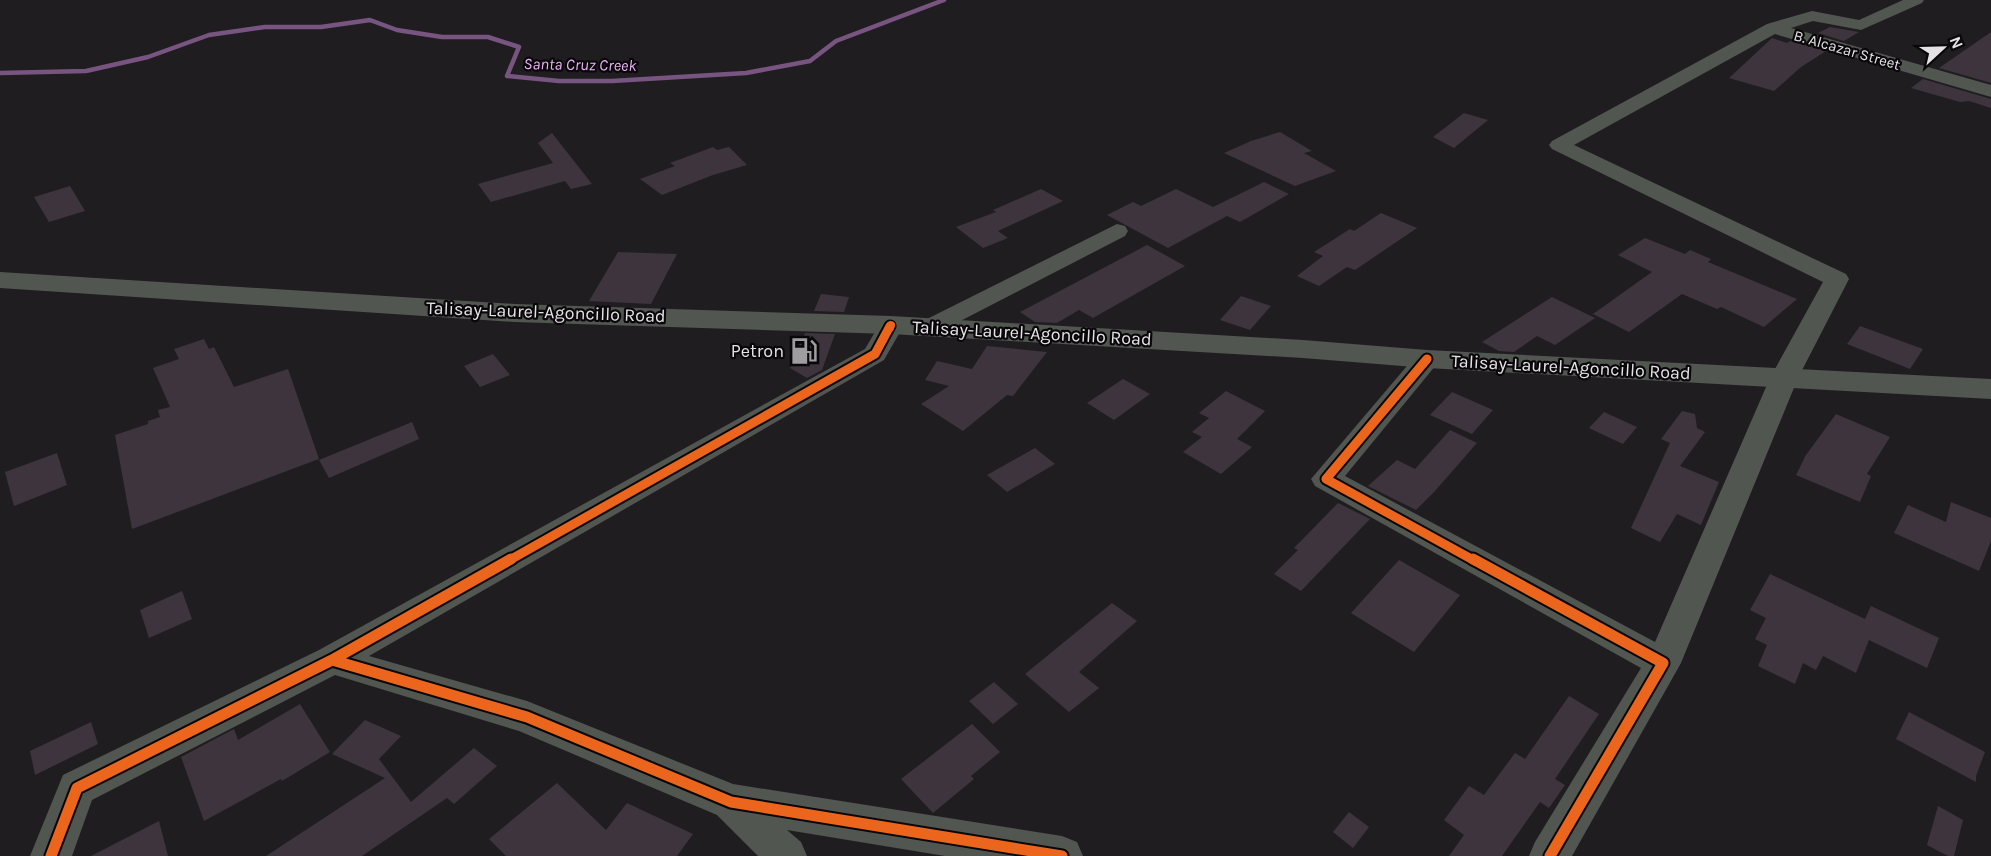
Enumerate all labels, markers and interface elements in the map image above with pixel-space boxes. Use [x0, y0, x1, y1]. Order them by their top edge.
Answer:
north arrow [1913, 18, 1973, 78]
street label: B. Alcazar Street [1792, 26, 1903, 74]
text: N [1945, 34, 1967, 51]
water label: Santa Cruz Creek [523, 54, 637, 75]
street label: Talisay-Laurel-Agoncillo Road [426, 297, 666, 327]
street label: Talisay-Laurel-Agoncillo Road [912, 316, 1152, 350]
fuel station icon: Petron [789, 336, 819, 366]
place label: Petron [731, 340, 784, 362]
street label: Talisay-Laurel-Agoncillo Road [1451, 350, 1691, 384]

